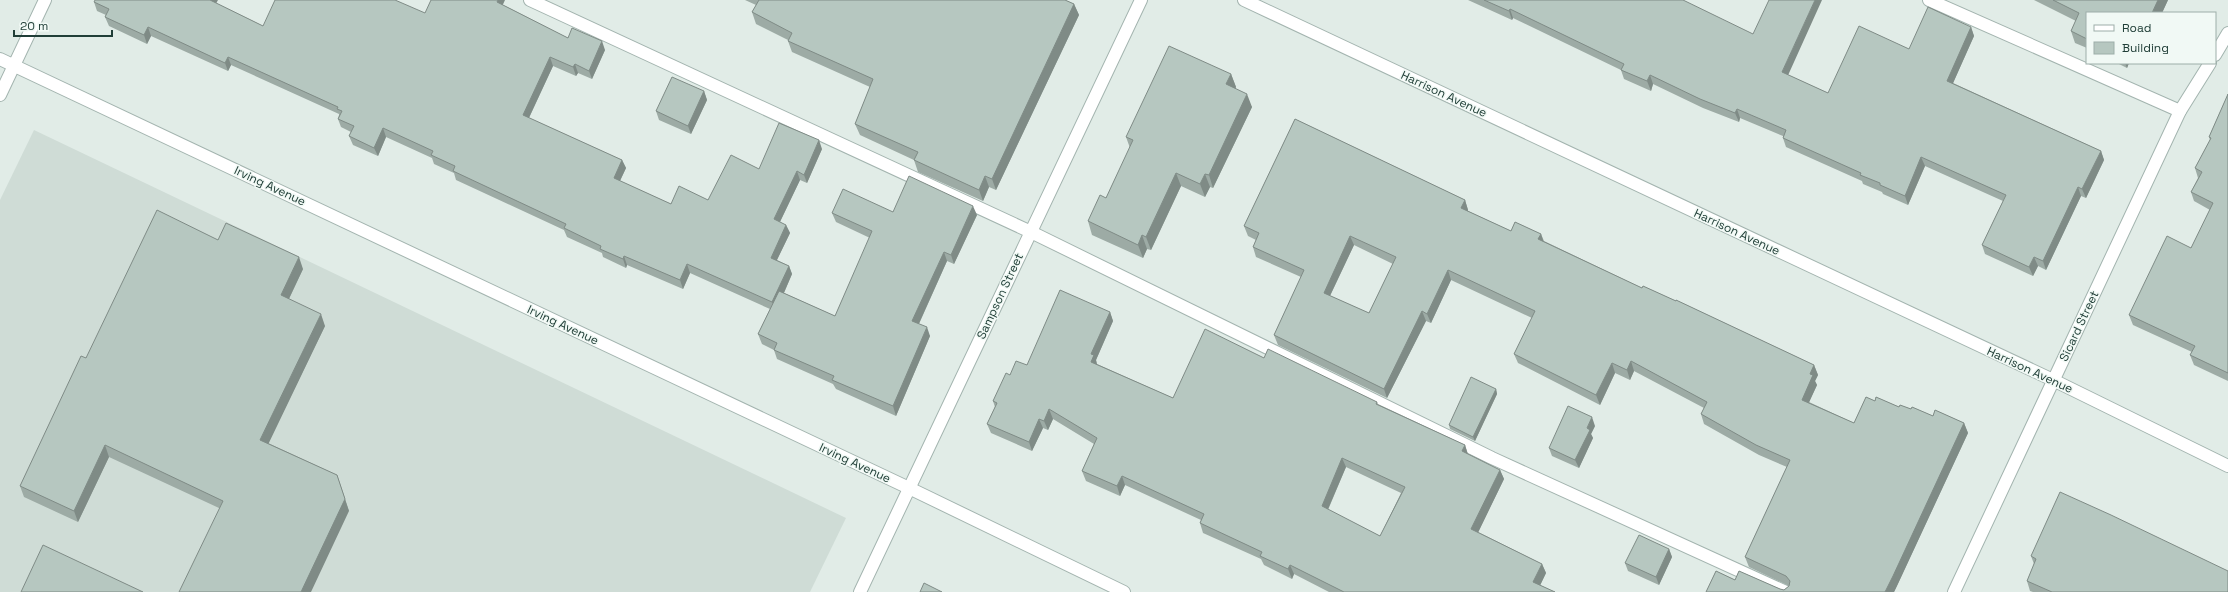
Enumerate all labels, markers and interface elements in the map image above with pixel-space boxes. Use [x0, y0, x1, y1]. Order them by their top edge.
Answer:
scale bar [14, 12, 112, 38]
legend [2086, 12, 2216, 64]
text: 20 m [20, 18, 48, 34]
text: Road [2122, 20, 2151, 36]
text: Building [2122, 40, 2169, 56]
street label: Harrison Avenue [1398, 67, 1490, 121]
street label: Irving Avenue [232, 162, 308, 210]
street label: Harrison Avenue [1691, 205, 1783, 259]
street label: Sampson Street [973, 250, 1027, 342]
street label: Sicard Street [2056, 288, 2102, 364]
street label: Irving Avenue [525, 301, 601, 349]
street label: Harrison Avenue [1984, 343, 2076, 397]
street label: Irving Avenue [817, 439, 893, 487]

